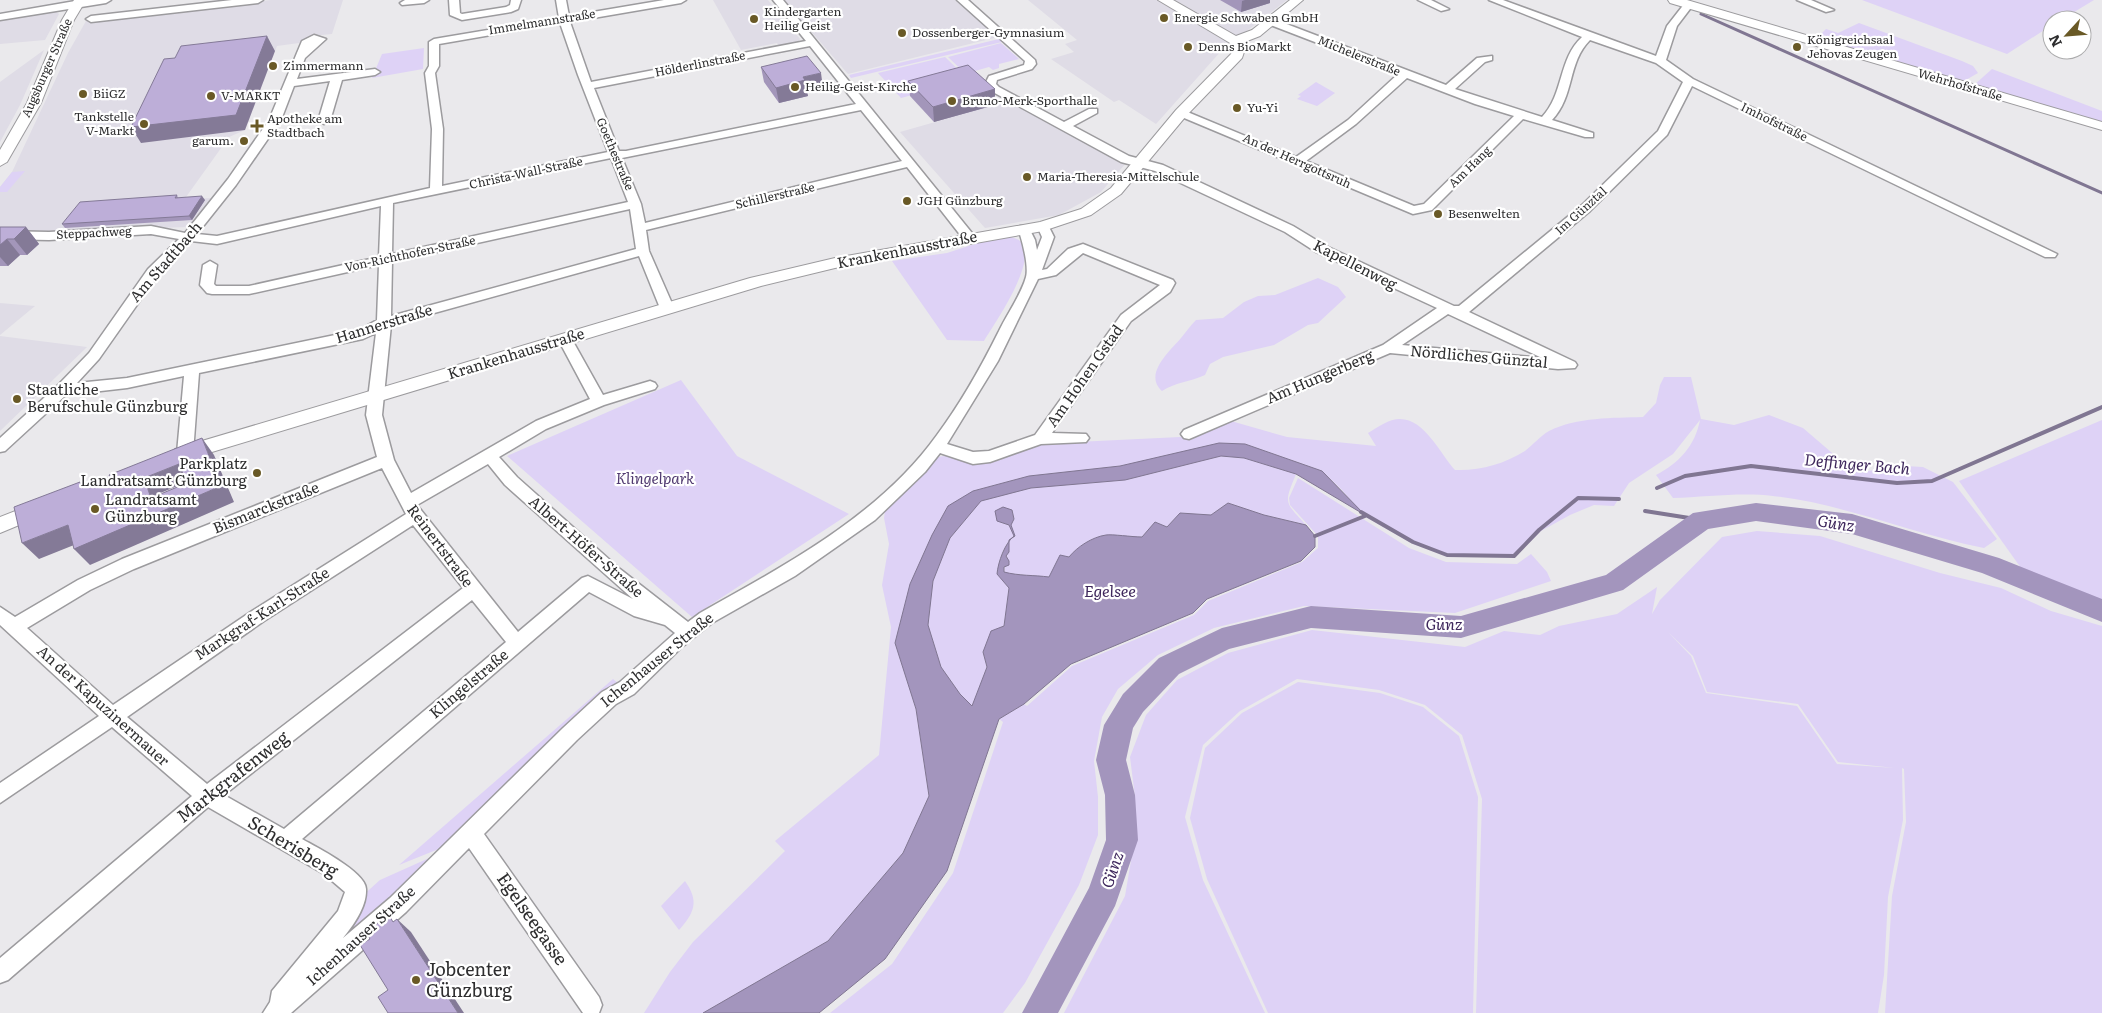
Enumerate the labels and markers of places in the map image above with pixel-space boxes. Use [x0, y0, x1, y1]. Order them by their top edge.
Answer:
place label: Kindergarten Heilig Geist [764, 2, 841, 34]
place label: Energie Schwaben GmbH [1174, 8, 1319, 26]
marker: Energie Schwaben GmbH [1158, 12, 1170, 24]
marker: Kindergarten Heilig Geist [748, 13, 760, 25]
place label: Dossenberger-Gymnasium [912, 23, 1065, 41]
marker: Dossenberger-Gymnasium [896, 27, 908, 39]
place label: Königreichsaal Jehovas Zeugen [1807, 30, 1897, 62]
place label: Denns BioMarkt [1198, 37, 1292, 55]
marker: Denns BioMarkt [1182, 41, 1194, 53]
marker: Königreichsaal Jehovas Zeugen [1791, 41, 1803, 53]
place label: Zimmermann [283, 56, 364, 74]
marker: Zimmermann [267, 60, 279, 72]
place label: Heilig-Geist-Kirche [805, 77, 916, 95]
marker: Heilig-Geist-Kirche [789, 81, 801, 93]
place label: BiiGZ [93, 84, 126, 102]
place label: V-MARKT [221, 86, 281, 104]
marker: BiiGZ [77, 88, 89, 100]
marker: V-MARKT [205, 90, 217, 102]
place label: Bruno-Merk-Sporthalle [962, 91, 1097, 109]
marker: Bruno-Merk-Sporthalle [946, 95, 958, 107]
place label: Yu-Yi [1247, 98, 1278, 116]
marker: Yu-Yi [1231, 102, 1243, 114]
place label: Tankstelle V-Markt [74, 107, 134, 139]
place label: Apotheke am Stadtbach [267, 109, 343, 141]
marker: Tankstelle V-Markt [138, 118, 150, 130]
marker: Apotheke am Stadtbach [251, 120, 263, 132]
place label: garum. [192, 131, 234, 149]
marker: garum. [238, 135, 250, 147]
place label: Maria-Theresia-Mittelschule [1037, 167, 1199, 185]
marker: Maria-Theresia-Mittelschule [1021, 171, 1033, 183]
place label: JGH Günzburg [917, 191, 1003, 209]
marker: JGH Günzburg [901, 195, 913, 207]
place label: Besenwelten [1448, 204, 1520, 222]
marker: Besenwelten [1432, 208, 1444, 220]
place label: Staatliche Berufschule Günzburg [27, 377, 188, 417]
marker: Staatliche Berufschule Günzburg [11, 393, 23, 405]
place label: Parkplatz Landratsamt Günzburg [80, 451, 248, 491]
marker: Parkplatz Landratsamt Günzburg [251, 467, 263, 479]
place label: Landratsamt Günzburg [105, 487, 197, 527]
marker: Landratsamt Günzburg [89, 503, 101, 515]
place label: Jobcenter Günzburg [426, 955, 513, 1003]
marker: Jobcenter Günzburg [410, 974, 422, 986]

